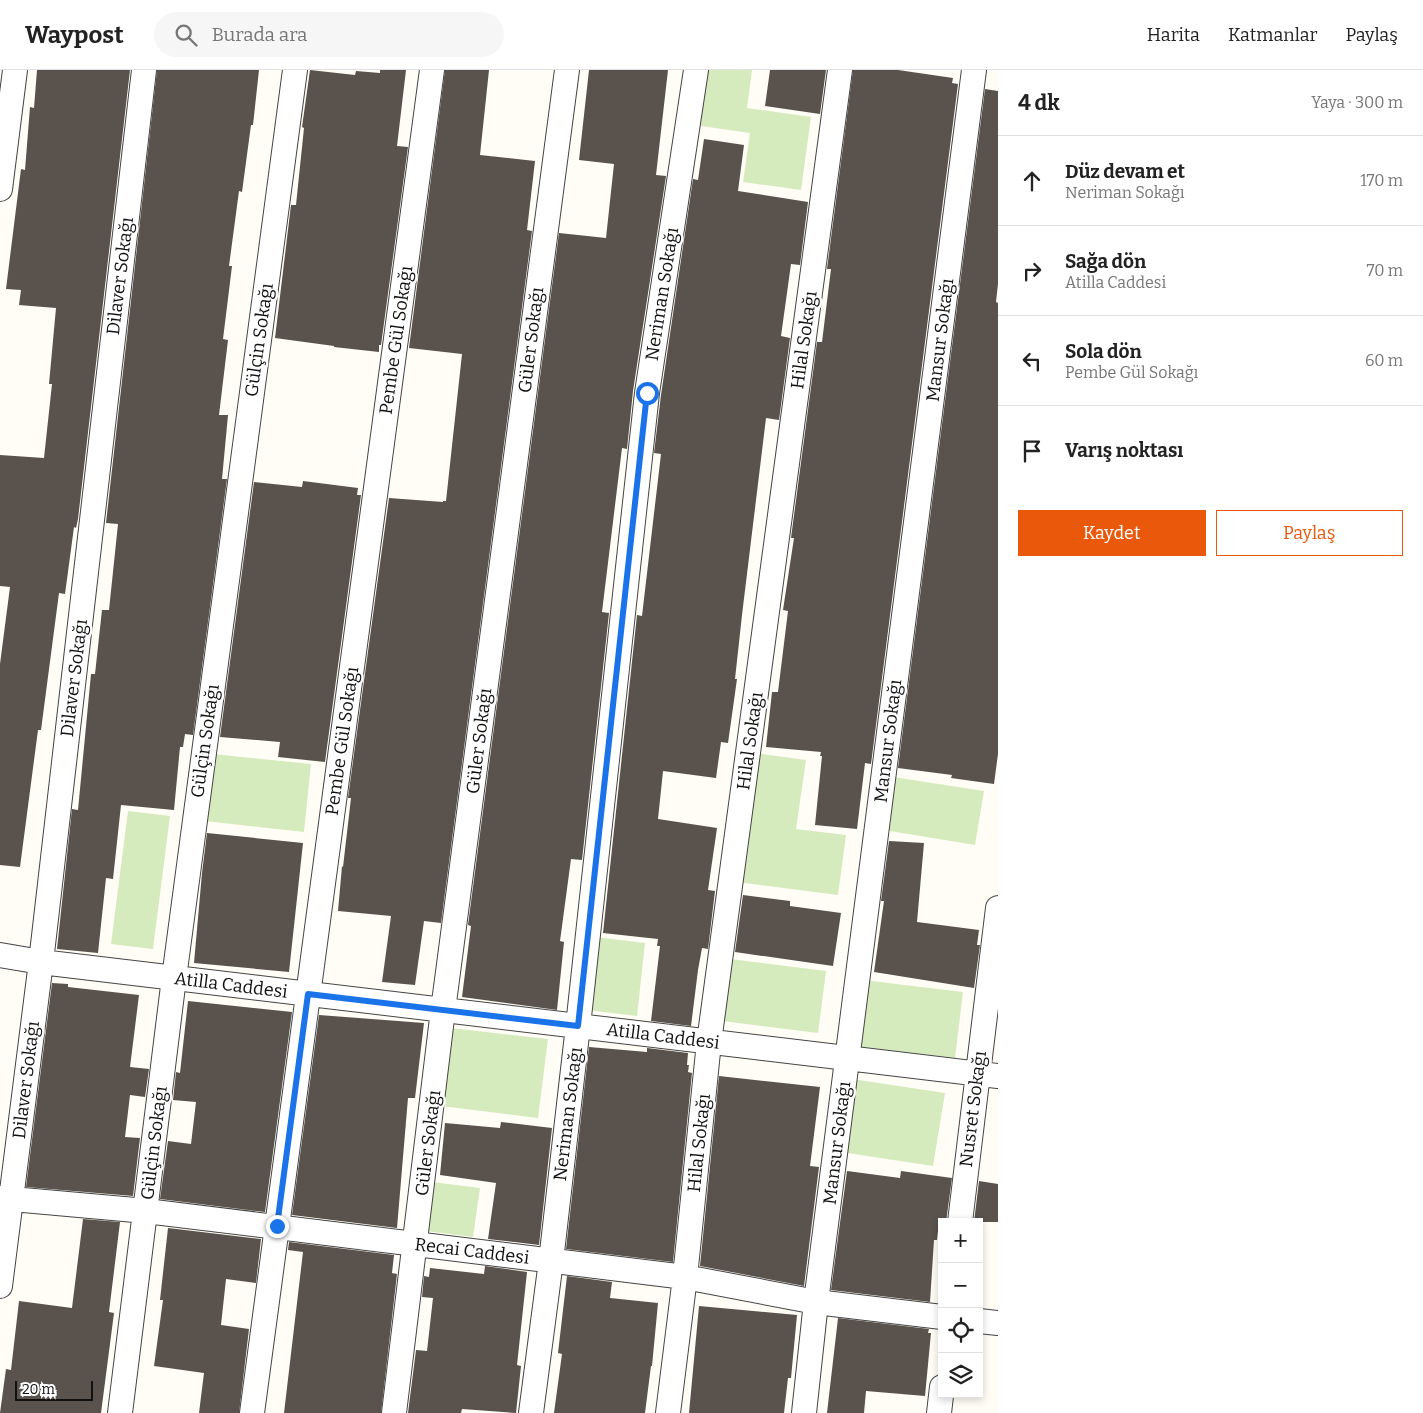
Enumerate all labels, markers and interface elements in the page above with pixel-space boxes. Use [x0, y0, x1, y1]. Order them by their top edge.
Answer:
search box [154, 12, 504, 57]
text: Waypost [25, 21, 124, 49]
icon: search [172, 21, 200, 49]
text: Burada ara [212, 23, 307, 46]
text: Harita [1147, 24, 1200, 46]
text: Katmanlar [1228, 24, 1317, 46]
text: Paylaş [1345, 24, 1398, 46]
text: 4 dk [1018, 90, 1060, 116]
text: Yaya · 300 m [1311, 93, 1403, 112]
text: Düz devam et [1065, 160, 1185, 183]
icon: ahead [1018, 167, 1046, 195]
text: 170 m [1360, 171, 1403, 190]
text: Neriman Sokağı [1065, 183, 1185, 202]
street label: Dilaver Sokağı [102, 216, 138, 336]
street label: Neriman Sokağı [641, 226, 683, 362]
text: Sağa dön [1065, 250, 1146, 273]
icon: right [1018, 257, 1046, 285]
text: 70 m [1367, 261, 1403, 280]
street label: Pembe Gül Sokağı [375, 264, 417, 416]
text: Atilla Caddesi [1065, 273, 1166, 292]
street label: Mansur Sokağı [922, 277, 958, 403]
street label: Gülçin Sokağı [240, 282, 278, 398]
street label: Güler Sokağı [514, 286, 548, 394]
street label: Hilal Sokağı [786, 289, 822, 391]
text: Sola dön [1065, 340, 1142, 363]
icon: left [1018, 347, 1046, 375]
text: 60 m [1365, 351, 1403, 370]
text: Pembe Gül Sokağı [1065, 363, 1198, 382]
route start [636, 382, 659, 405]
icon: arrive [1018, 437, 1046, 465]
text: Varış noktası [1065, 439, 1183, 462]
button: Kaydet [1018, 510, 1206, 556]
button: Paylaş [1216, 510, 1403, 556]
street label: Dilaver Sokağı [56, 618, 92, 738]
street label: Pembe Gül Sokağı [321, 665, 363, 817]
street label: Mansur Sokağı [870, 678, 906, 804]
street label: Gülçin Sokağı [186, 683, 224, 799]
street label: Güler Sokağı [462, 687, 496, 795]
street label: Hilal Sokağı [732, 690, 768, 792]
street label: Atilla Caddesi [173, 967, 289, 1003]
street label: Atilla Caddesi [605, 1018, 721, 1054]
street label: Dilaver Sokağı [8, 1020, 44, 1140]
street label: Neriman Sokağı [549, 1046, 587, 1182]
street label: Nusret Sokağı [955, 1050, 991, 1168]
street label: Mansur Sokağı [819, 1080, 855, 1206]
street label: Gülçin Sokağı [136, 1085, 172, 1201]
street label: Güler Sokağı [411, 1089, 445, 1197]
street label: Hilal Sokağı [683, 1093, 715, 1193]
route end [266, 1215, 289, 1238]
map controls [938, 1218, 983, 1398]
button: + [938, 1218, 983, 1263]
street label: Recai Caddesi [413, 1233, 531, 1269]
button: − [938, 1263, 983, 1308]
button: locate [938, 1308, 983, 1353]
button: layers [938, 1353, 983, 1398]
scale bar [15, 1378, 92, 1401]
text: 20 m [22, 1381, 55, 1398]

